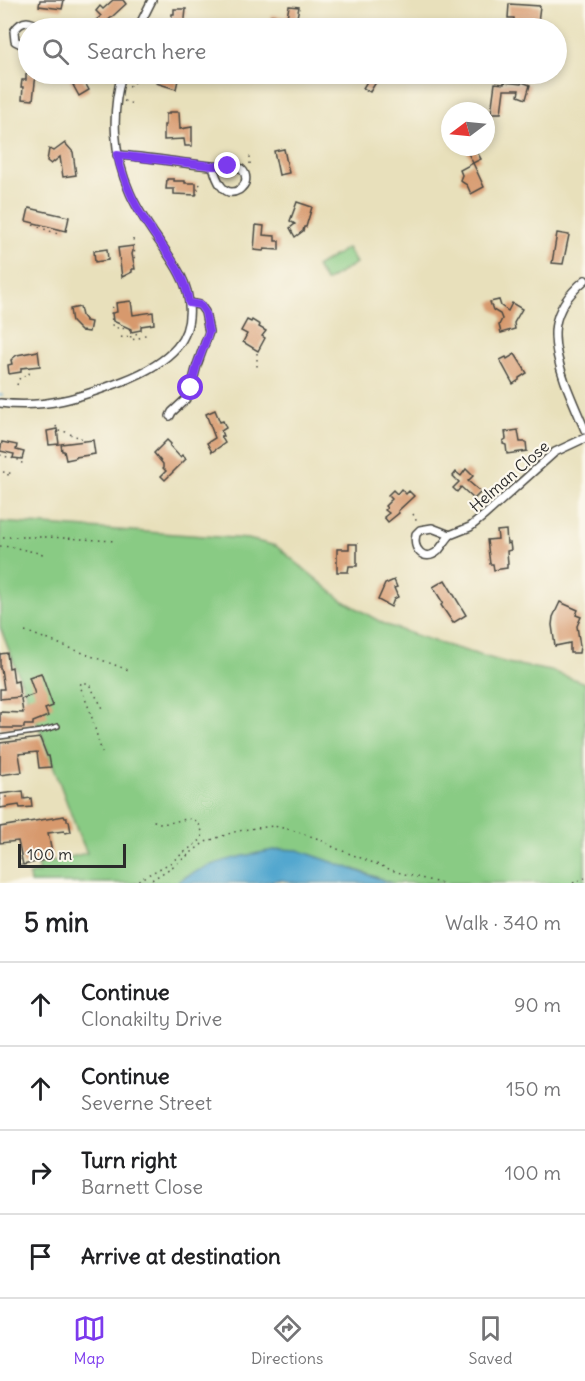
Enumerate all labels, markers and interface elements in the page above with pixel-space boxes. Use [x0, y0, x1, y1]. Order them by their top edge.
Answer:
search box [18, 18, 567, 84]
icon: search [39, 35, 72, 68]
text: Search here [87, 37, 206, 65]
north arrow [441, 102, 495, 156]
route end [214, 152, 240, 178]
route start [177, 374, 203, 400]
street label: Helman Close [465, 436, 553, 516]
scale bar [18, 841, 126, 868]
text: 100 m [27, 844, 72, 864]
text: 5 min [24, 906, 89, 939]
text: Walk · 340 m [445, 910, 561, 935]
text: Continue [81, 978, 170, 1006]
icon: ahead [24, 988, 57, 1021]
text: 90 m [514, 992, 561, 1017]
text: Clonakilty Drive [81, 1006, 222, 1031]
text: Continue [81, 1062, 170, 1090]
icon: ahead [24, 1072, 57, 1105]
text: 150 m [506, 1076, 561, 1101]
text: Severne Street [81, 1090, 212, 1115]
text: Turn right [81, 1146, 177, 1174]
icon: right [24, 1156, 57, 1189]
text: 100 m [504, 1160, 561, 1185]
text: Barnett Close [81, 1174, 203, 1199]
icon: arrive [24, 1240, 57, 1273]
text: Arrive at destination [81, 1242, 281, 1270]
tab: Map [73, 1312, 106, 1368]
tab: Directions [251, 1312, 323, 1368]
tab: Saved [469, 1312, 512, 1368]

